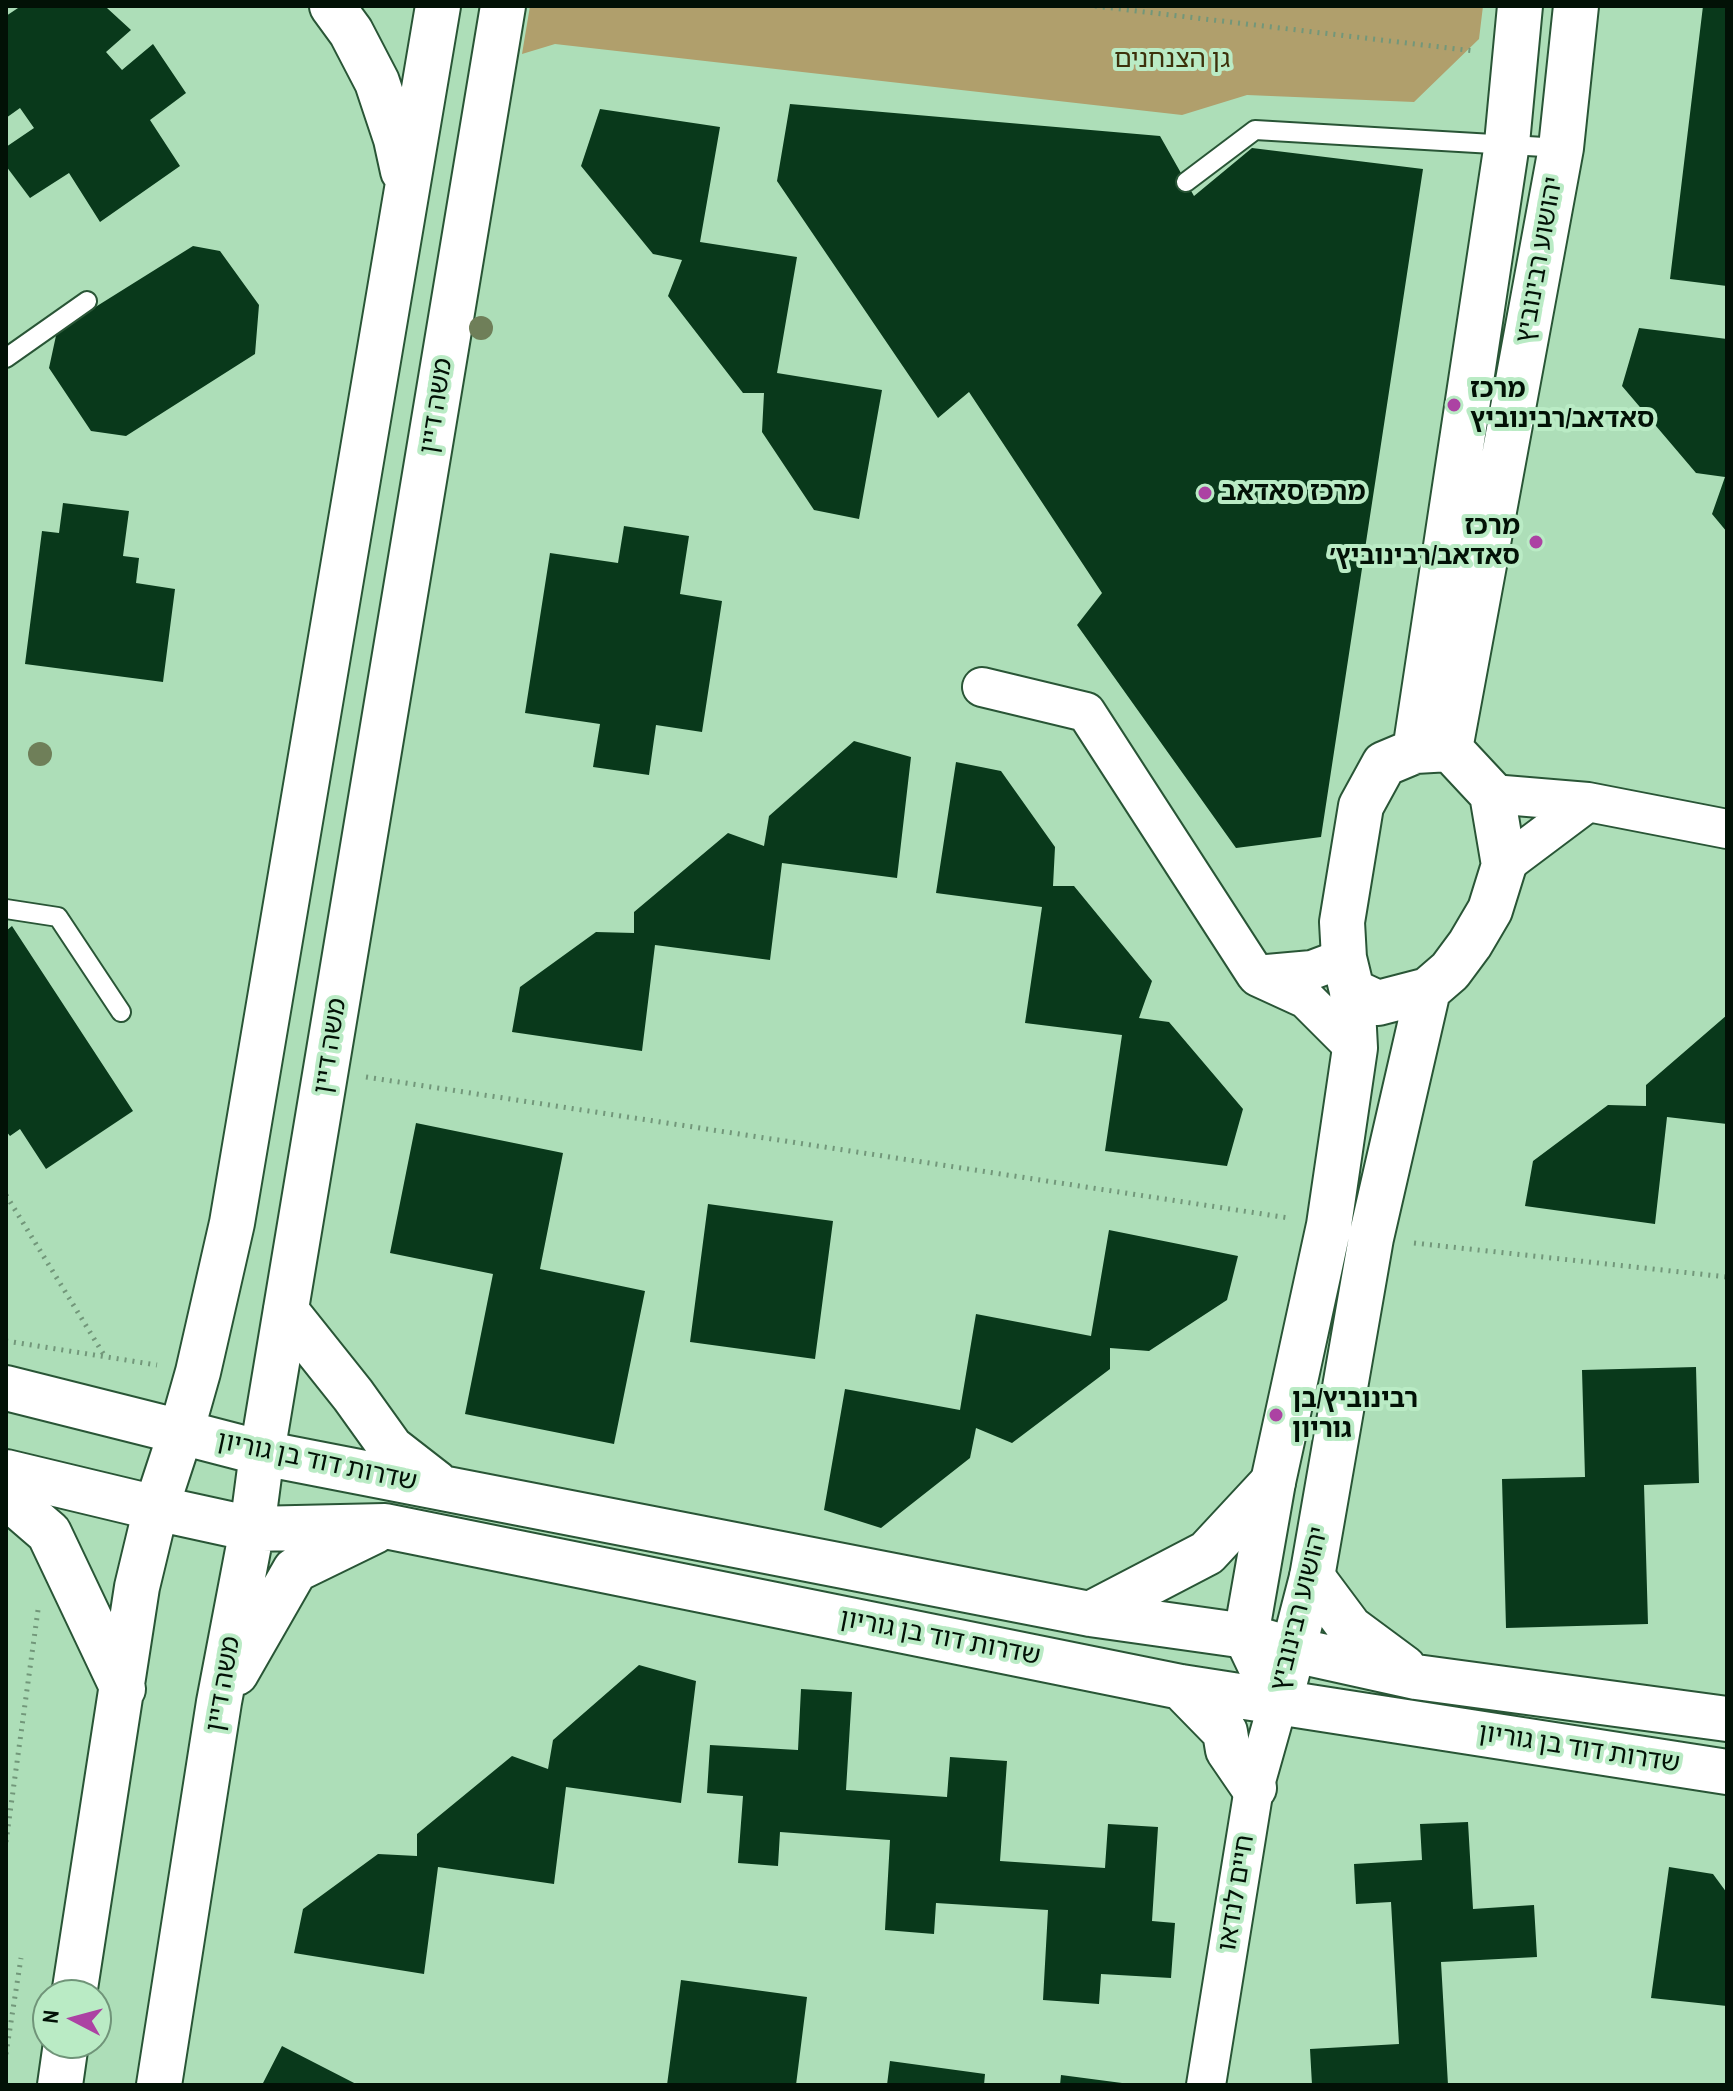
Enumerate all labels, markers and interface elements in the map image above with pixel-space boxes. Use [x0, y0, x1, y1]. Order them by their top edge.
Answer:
park label: גן הצנחנים [1114, 44, 1230, 76]
street label: יהושוע רבינוביץ [1510, 174, 1570, 346]
street label: משה דיין [414, 356, 460, 456]
place label: מרכז סאדאב/רבינוביץ [1470, 374, 1655, 436]
marker: מרכז סאדאב/רבינוביץ [1445, 396, 1463, 414]
place label: מרכז סאדאב [1221, 477, 1366, 509]
marker: מרכז סאדאב [1196, 484, 1214, 502]
place label: מרכז סאדאב/רבינוביץ׳ [1330, 511, 1520, 572]
marker: מרכז סאדאב/רבינוביץ׳ [1527, 533, 1545, 551]
street label: משה דיין [308, 996, 354, 1096]
place label: רבינוביץ/בן גוריון [1292, 1384, 1418, 1446]
marker: רבינוביץ/בן גוריון [1267, 1406, 1285, 1424]
street label: שדרות דוד בן גוריון [214, 1426, 420, 1498]
street label: יהושוע רבינוביץ [1264, 1524, 1336, 1694]
street label: שדרות דוד בן גוריון [837, 1603, 1043, 1673]
street label: משה דיין [200, 1634, 248, 1734]
street label: שדרות דוד בן גוריון [1476, 1718, 1682, 1780]
street label: חיים לנדאו [1212, 1833, 1262, 1953]
north arrow [32, 1979, 112, 2059]
text: N [35, 2009, 66, 2025]

